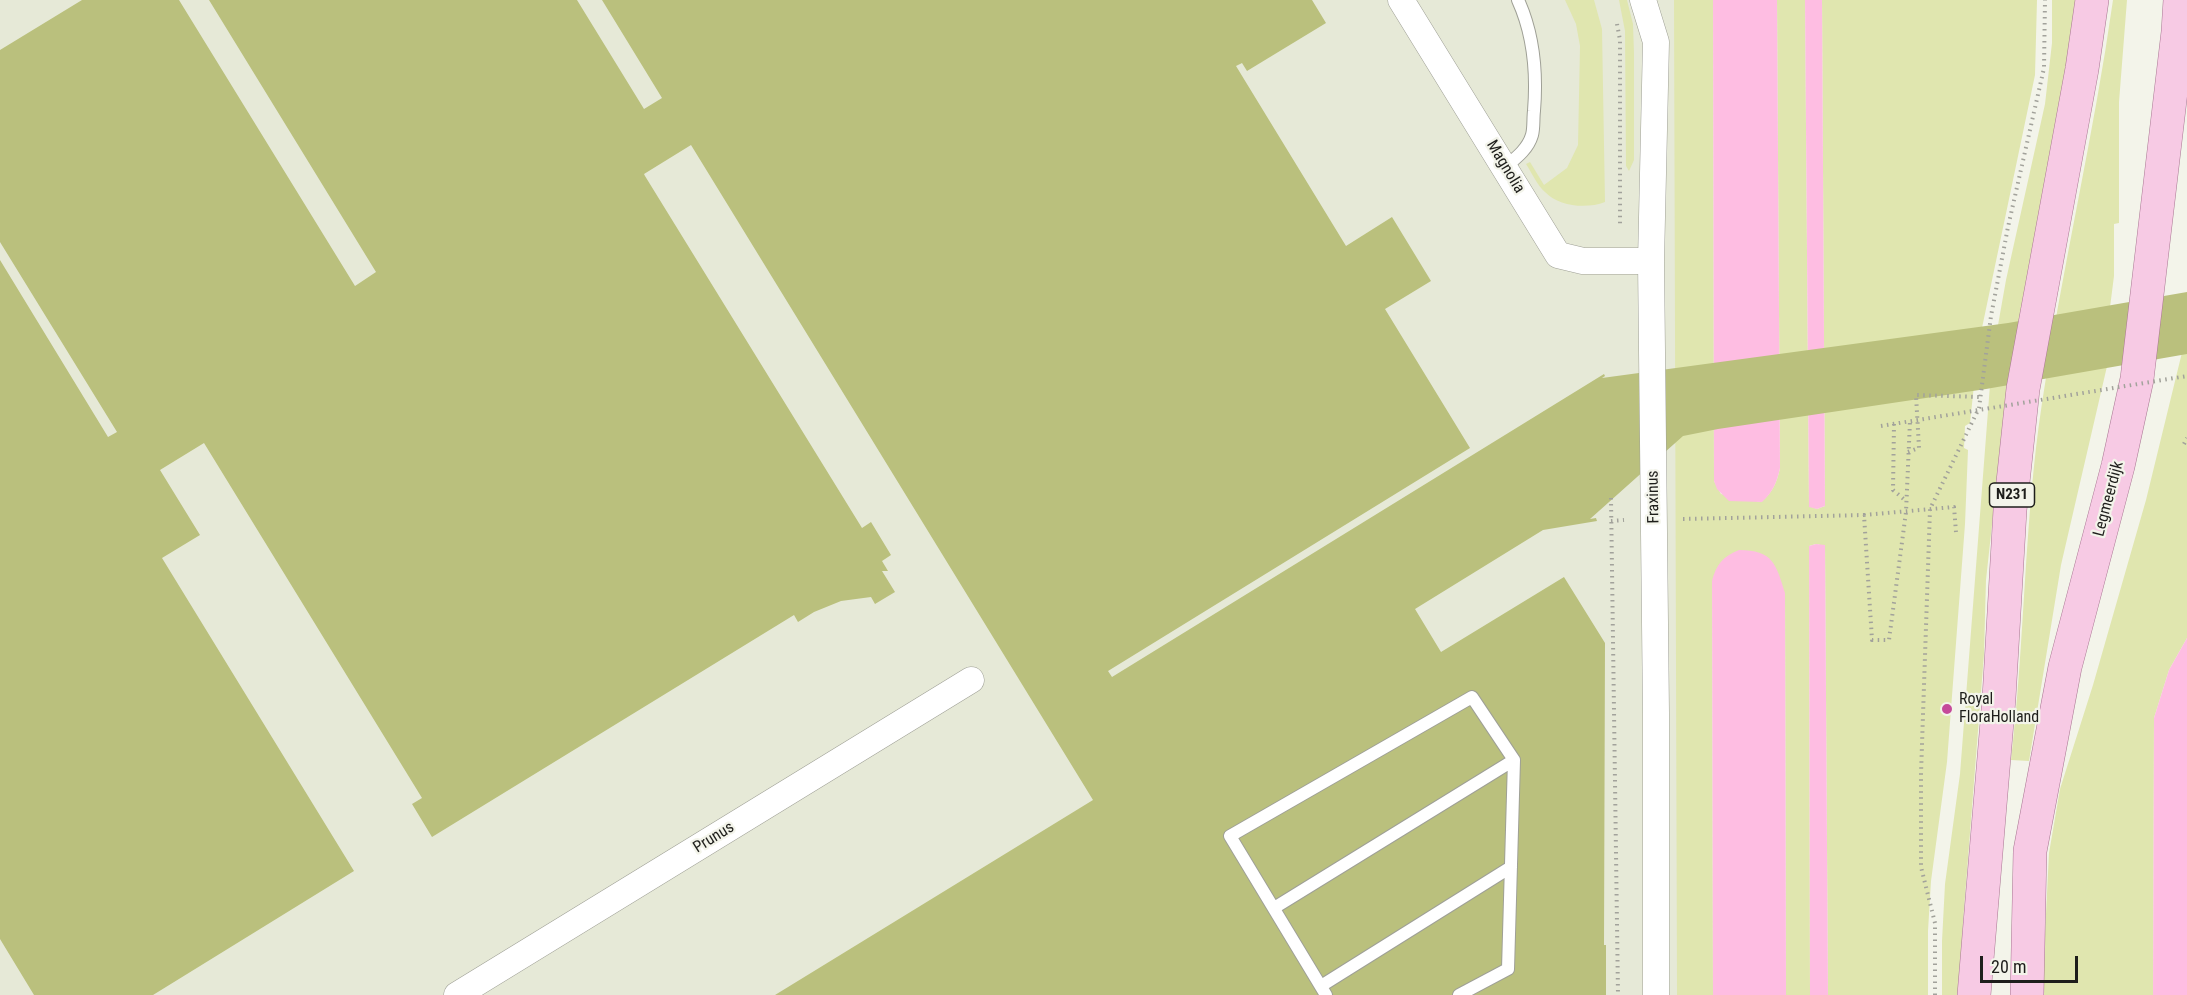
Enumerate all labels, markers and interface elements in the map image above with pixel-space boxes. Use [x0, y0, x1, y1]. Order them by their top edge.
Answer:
street label: Magnolia [1482, 137, 1528, 197]
street label: Legmeerdijk [2090, 459, 2128, 539]
street label: Fraxinus [1644, 470, 1664, 524]
road number: N231 [1990, 483, 2034, 507]
place label: Royal FloraHolland [1959, 690, 2039, 728]
marker: Royal FloraHolland [1940, 702, 1954, 716]
street label: Prunus [690, 818, 738, 858]
scale bar [1983, 944, 2080, 982]
text: 20 m [1991, 956, 2026, 977]

